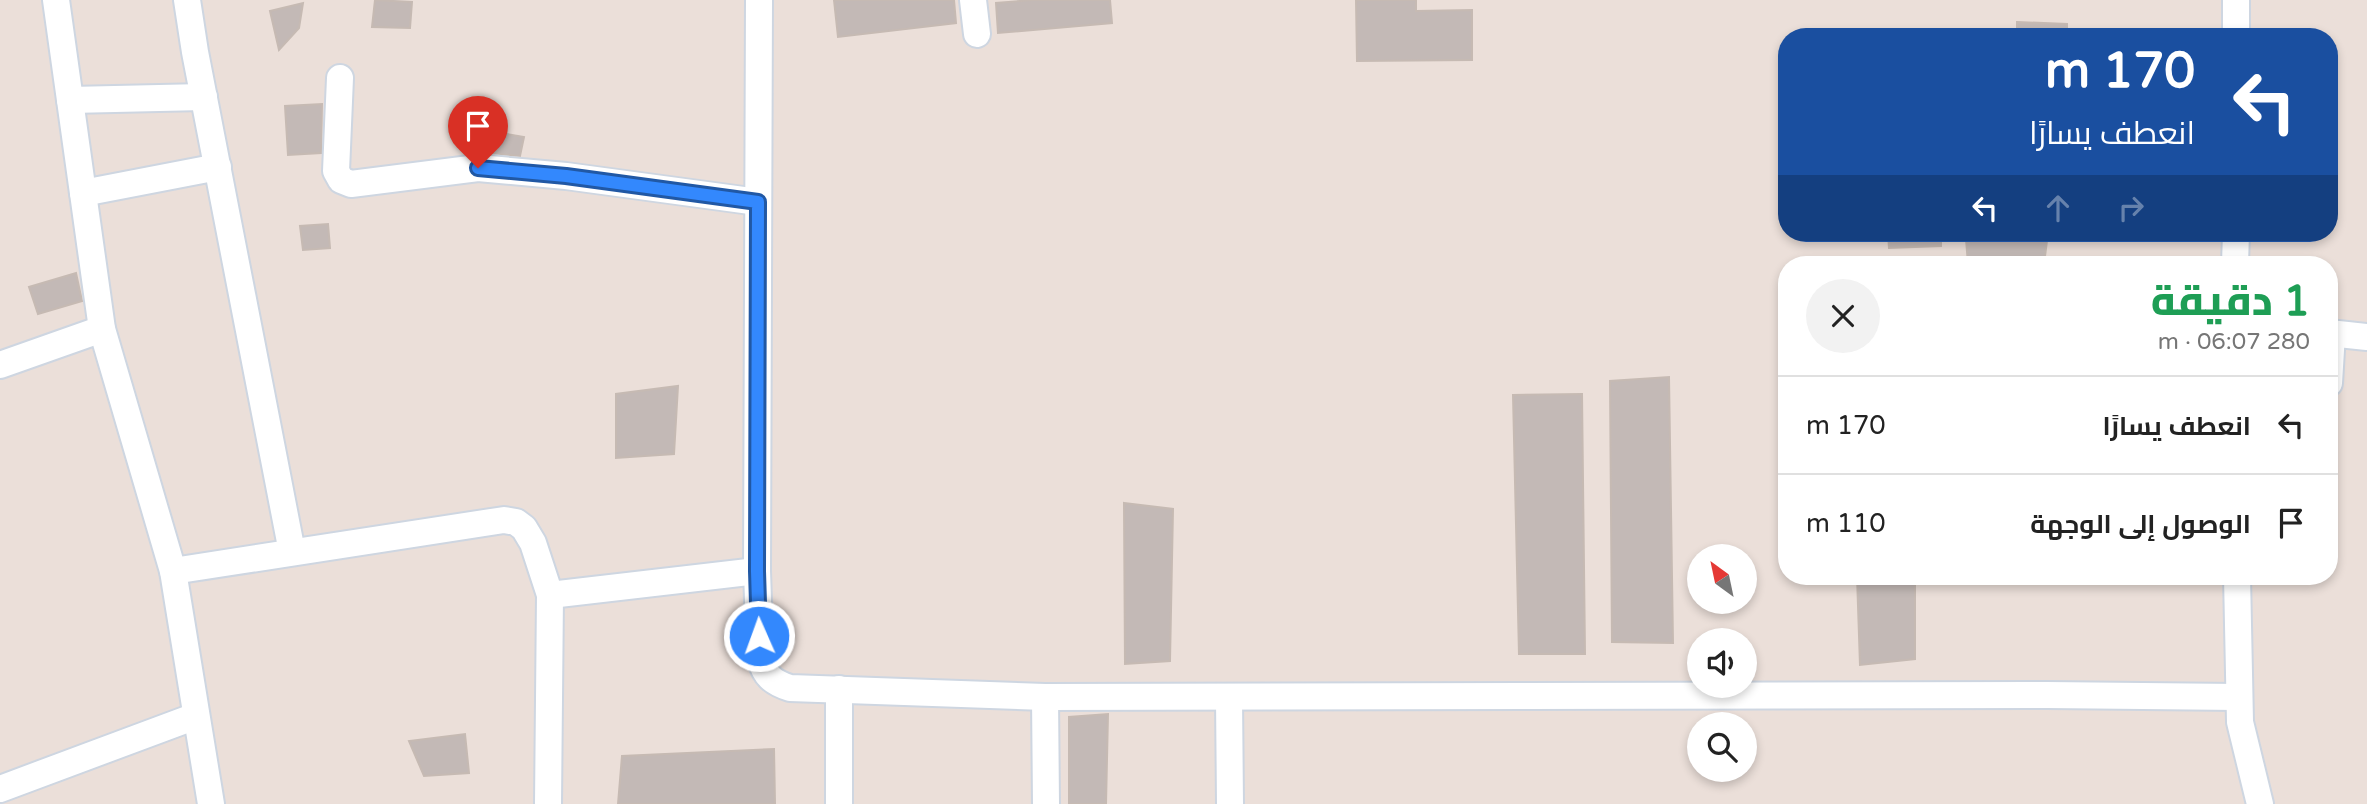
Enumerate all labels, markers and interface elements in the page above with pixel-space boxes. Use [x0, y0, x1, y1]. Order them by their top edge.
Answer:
text: 170 m [2045, 42, 2195, 101]
icon: left [2219, 56, 2310, 147]
pin [448, 96, 508, 168]
icon: arrive [459, 107, 497, 145]
text: انعطف يسارًا [2029, 115, 2195, 153]
icon: left [1966, 189, 2004, 227]
icon: ahead [2039, 189, 2077, 227]
icon: right [2112, 189, 2150, 227]
text: 1 دقيقة [2151, 276, 2310, 327]
button: close [1806, 279, 1880, 353]
text: 280 m · 06:07 [2158, 328, 2310, 356]
icon: left [2272, 406, 2310, 444]
text: 170 m [1806, 410, 1886, 441]
text: انعطف يسارًا [2102, 411, 2251, 442]
icon: arrive [2272, 504, 2310, 542]
text: 110 m [1806, 508, 1886, 539]
text: الوصول إلى الوجهة [2030, 509, 2251, 540]
north arrow [1687, 544, 1757, 614]
map controls [1687, 544, 1757, 782]
position arrow [722, 599, 796, 673]
button: sound [1687, 628, 1757, 698]
button: search [1687, 712, 1757, 782]

